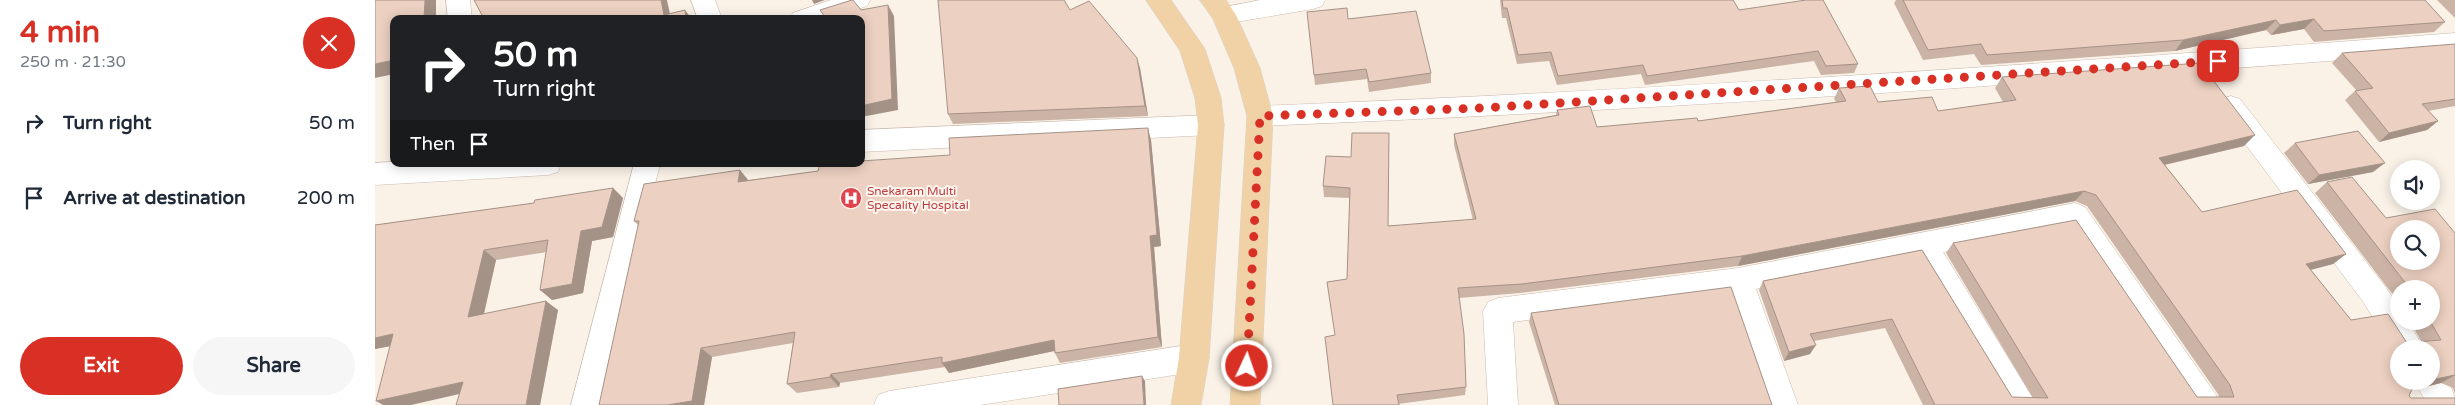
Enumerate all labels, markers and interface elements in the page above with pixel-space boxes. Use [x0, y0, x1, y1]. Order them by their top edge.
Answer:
text: 4 min [20, 14, 100, 51]
button: close [303, 17, 355, 69]
text: 50 m [493, 34, 578, 76]
icon: right [410, 35, 475, 100]
pin [2197, 40, 2239, 82]
icon: arrive [2204, 47, 2232, 75]
text: 250 m · 21:30 [20, 52, 126, 72]
text: Turn right [493, 76, 595, 102]
icon: right [20, 109, 48, 137]
text: Turn right [63, 112, 151, 134]
text: 50 m [309, 112, 355, 134]
icon: arrive [465, 130, 493, 158]
text: Then [410, 133, 455, 155]
map controls [2390, 160, 2440, 390]
button: sound [2390, 160, 2440, 210]
icon: arrive [20, 184, 48, 212]
place label: Snekaram Multi Specality Hospital [867, 184, 969, 212]
hospital icon: Snekaram Multi Specality Hospital [839, 186, 863, 210]
text: Arrive at destination [63, 187, 246, 209]
text: 200 m [297, 187, 355, 209]
button: search [2390, 220, 2440, 270]
button: + [2390, 280, 2440, 330]
button: Exit [20, 337, 183, 395]
button: Share [193, 337, 355, 395]
position arrow [1220, 339, 1272, 391]
button: − [2390, 340, 2440, 390]

